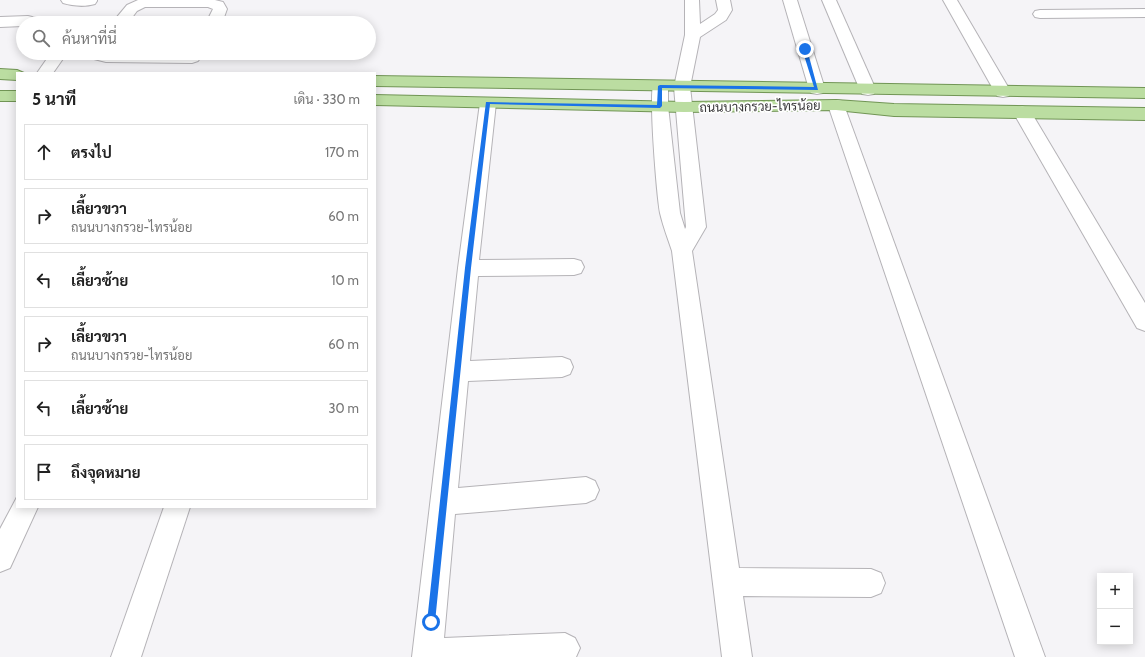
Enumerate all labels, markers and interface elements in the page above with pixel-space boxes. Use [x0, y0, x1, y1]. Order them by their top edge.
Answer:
search box [16, 16, 376, 60]
icon: search [30, 27, 52, 49]
text: ค้นหาที่นี่ [62, 30, 117, 48]
route end [796, 40, 814, 58]
text: 5 นาที [32, 89, 76, 109]
text: เดิน · 330 m [294, 91, 360, 107]
street label: ถนนบางกรวย-ไทรน้อย [699, 96, 821, 115]
icon: ahead [33, 141, 55, 163]
text: ตรงไป [71, 144, 112, 162]
text: 170 m [325, 144, 359, 160]
text: เลี้ยวขวา [71, 200, 127, 218]
icon: right [33, 205, 55, 227]
text: 60 m [328, 208, 359, 224]
text: ถนนบางกรวย-ไทรน้อย [71, 219, 192, 235]
icon: left [33, 269, 55, 291]
text: เลี้ยวซ้าย [71, 272, 128, 290]
text: 10 m [331, 272, 359, 288]
text: เลี้ยวขวา [71, 328, 127, 346]
icon: right [33, 333, 55, 355]
text: 60 m [328, 336, 359, 352]
text: ถนนบางกรวย-ไทรน้อย [71, 347, 192, 363]
icon: left [33, 397, 55, 419]
text: เลี้ยวซ้าย [71, 400, 128, 418]
text: 30 m [329, 400, 359, 416]
icon: arrive [33, 461, 55, 483]
text: ถึงจุดหมาย [71, 464, 141, 482]
map controls [1097, 573, 1133, 645]
button: + [1097, 573, 1133, 609]
button: − [1097, 609, 1133, 645]
route start [422, 613, 440, 631]

